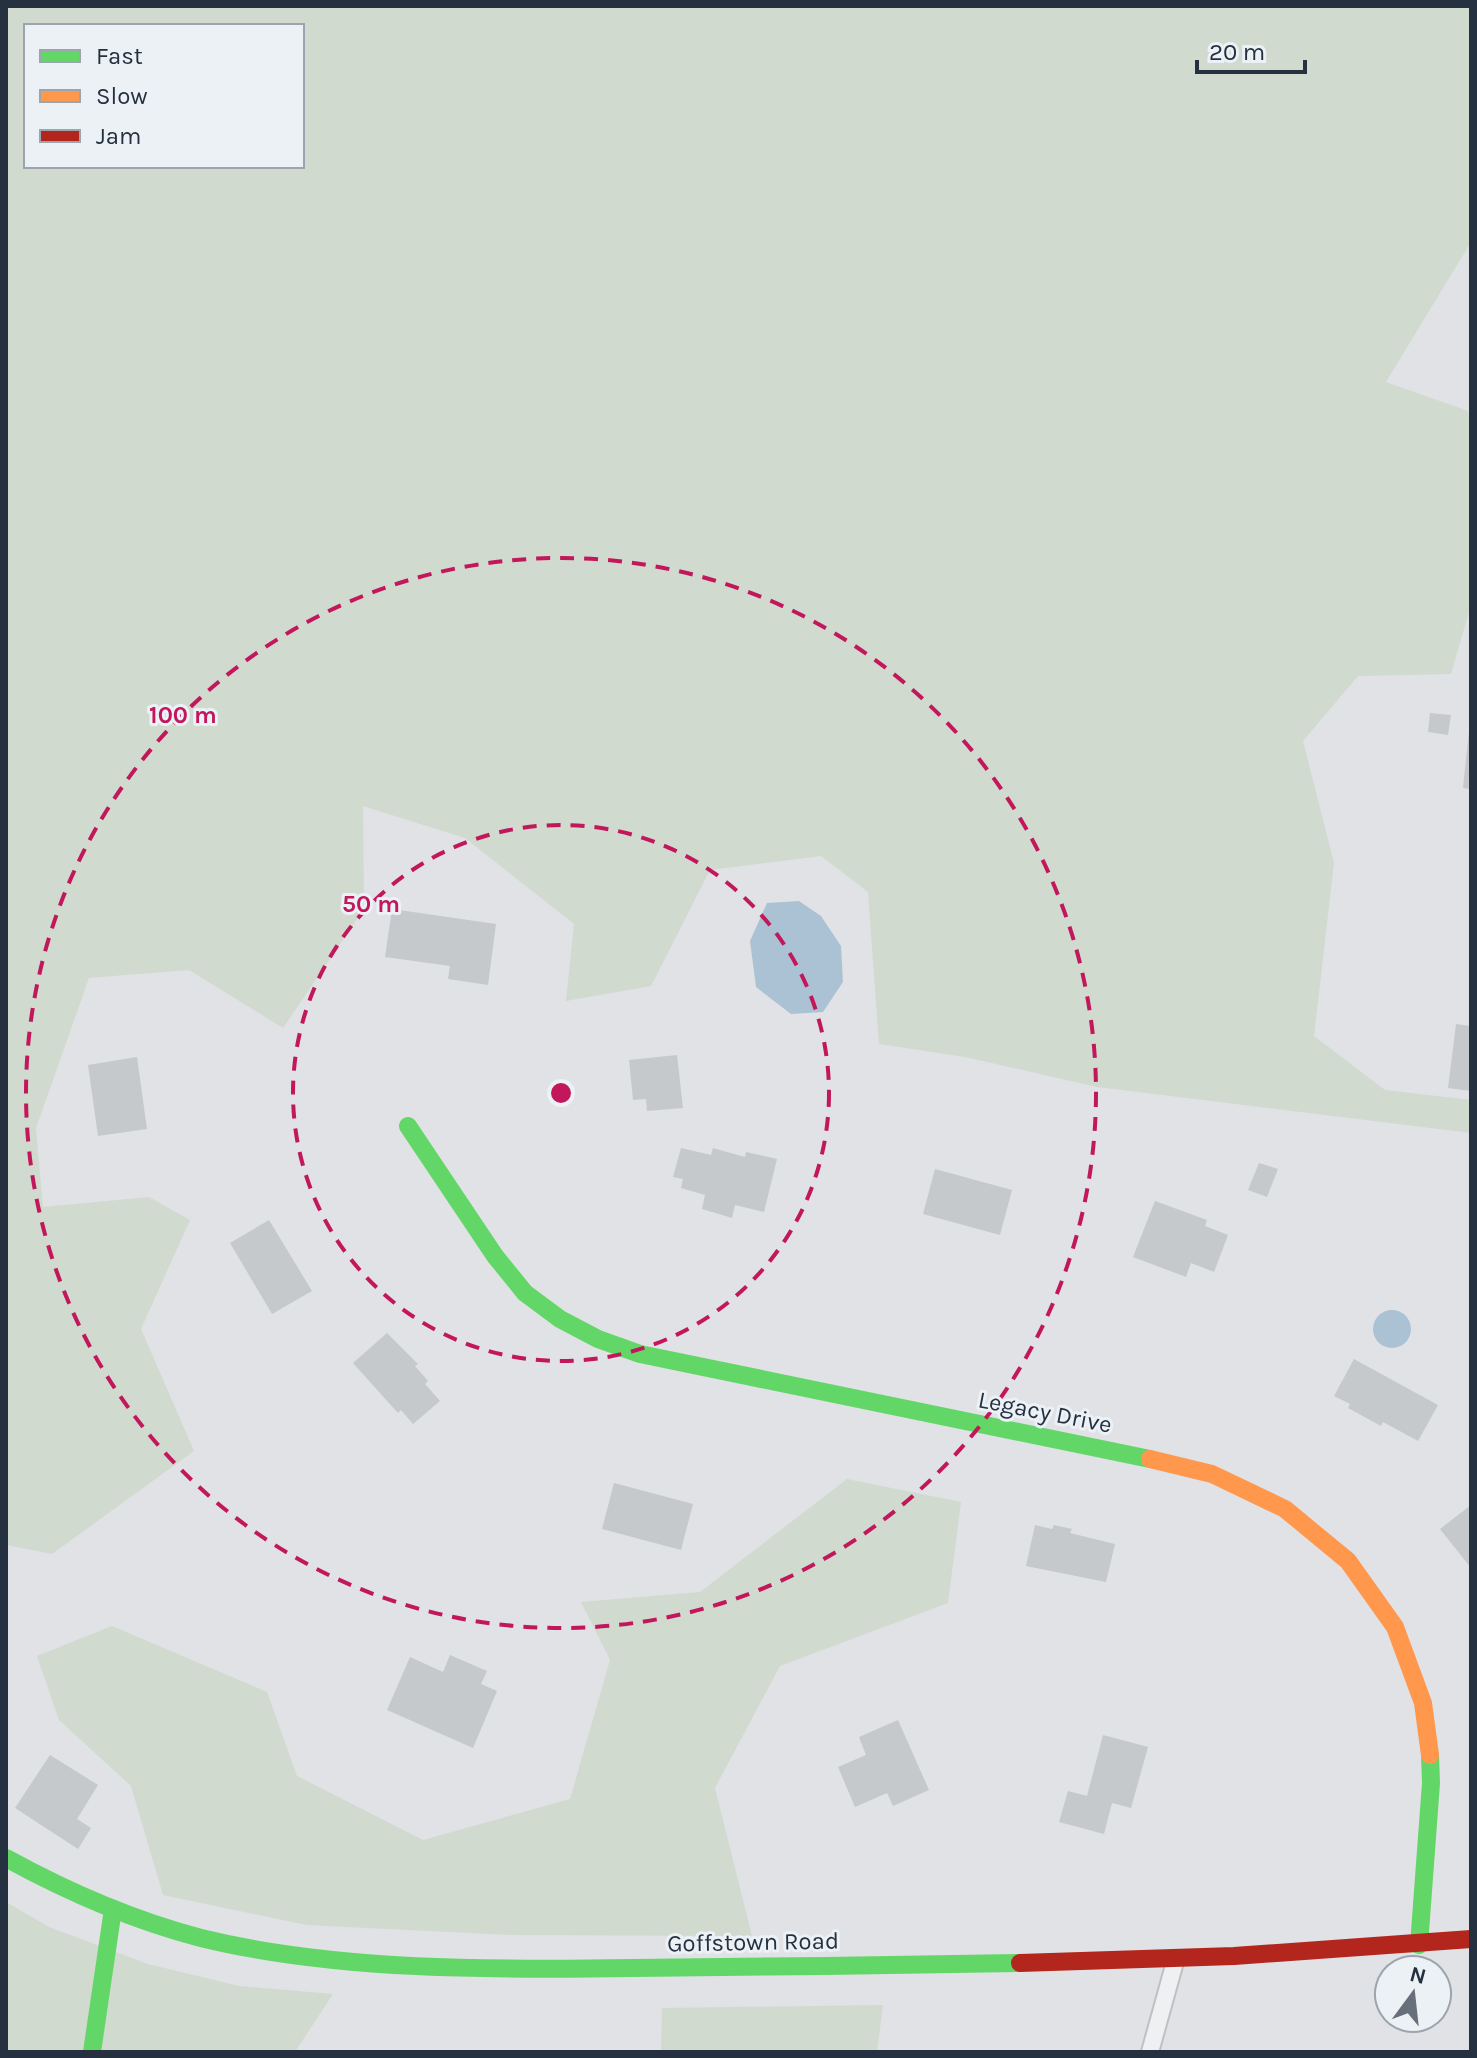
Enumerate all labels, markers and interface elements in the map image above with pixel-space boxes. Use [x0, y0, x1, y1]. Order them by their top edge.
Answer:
legend [24, 24, 304, 168]
scale bar [1197, 24, 1305, 74]
text: 20 m [1209, 38, 1265, 66]
text: Fast [96, 42, 143, 70]
text: Slow [96, 82, 148, 110]
text: Jam [96, 122, 141, 150]
text: 100 m [149, 701, 217, 729]
text: 50 m [342, 890, 400, 918]
centre of rings [547, 1079, 575, 1107]
street label: Legacy Drive [976, 1385, 1114, 1439]
street label: Goffstown Road [667, 1927, 839, 1957]
north arrow [1373, 1954, 1453, 2034]
text: N [1407, 1961, 1429, 1990]

